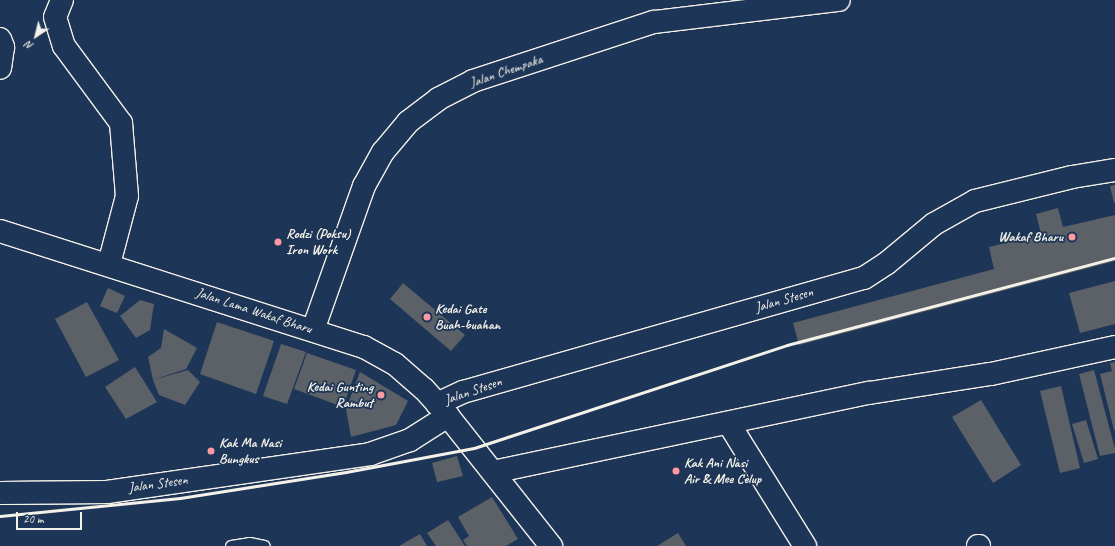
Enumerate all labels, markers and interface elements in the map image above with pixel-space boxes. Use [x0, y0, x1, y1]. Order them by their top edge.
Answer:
north arrow [16, 16, 56, 56]
text: N [22, 38, 36, 54]
street label: Jalan Chempaka [467, 51, 545, 91]
place label: Rodzi (Poksu) Iron Work [286, 226, 350, 258]
place label: Wakaf Bharu [998, 229, 1063, 245]
marker: Wakaf Bharu [1066, 231, 1078, 243]
marker: Rodzi (Poksu) Iron Work [273, 237, 283, 247]
street label: Jalan Lama Wakaf Bharu [194, 284, 314, 338]
street label: Jalan Stesen [753, 284, 815, 316]
place label: Kedai Gate Buah-buahan [435, 301, 500, 334]
marker: Kedai Gate Buah-buahan [422, 312, 432, 322]
street label: Jalan Stesen [442, 373, 504, 409]
place label: Kedai Gunting Rambut [307, 379, 373, 412]
marker: Kedai Gunting Rambut [376, 390, 386, 400]
place label: Kak Ma Nasi Bungkus [219, 435, 283, 468]
marker: Kak Ma Nasi Bungkus [206, 446, 216, 456]
place label: Kak Ani Nasi Air & Mee Celup [684, 455, 761, 488]
marker: Kak Ani Nasi Air & Mee Celup [671, 466, 681, 476]
street label: Jalan Stesen [127, 472, 189, 496]
scale bar [18, 504, 84, 530]
text: 20 m [23, 511, 43, 527]

